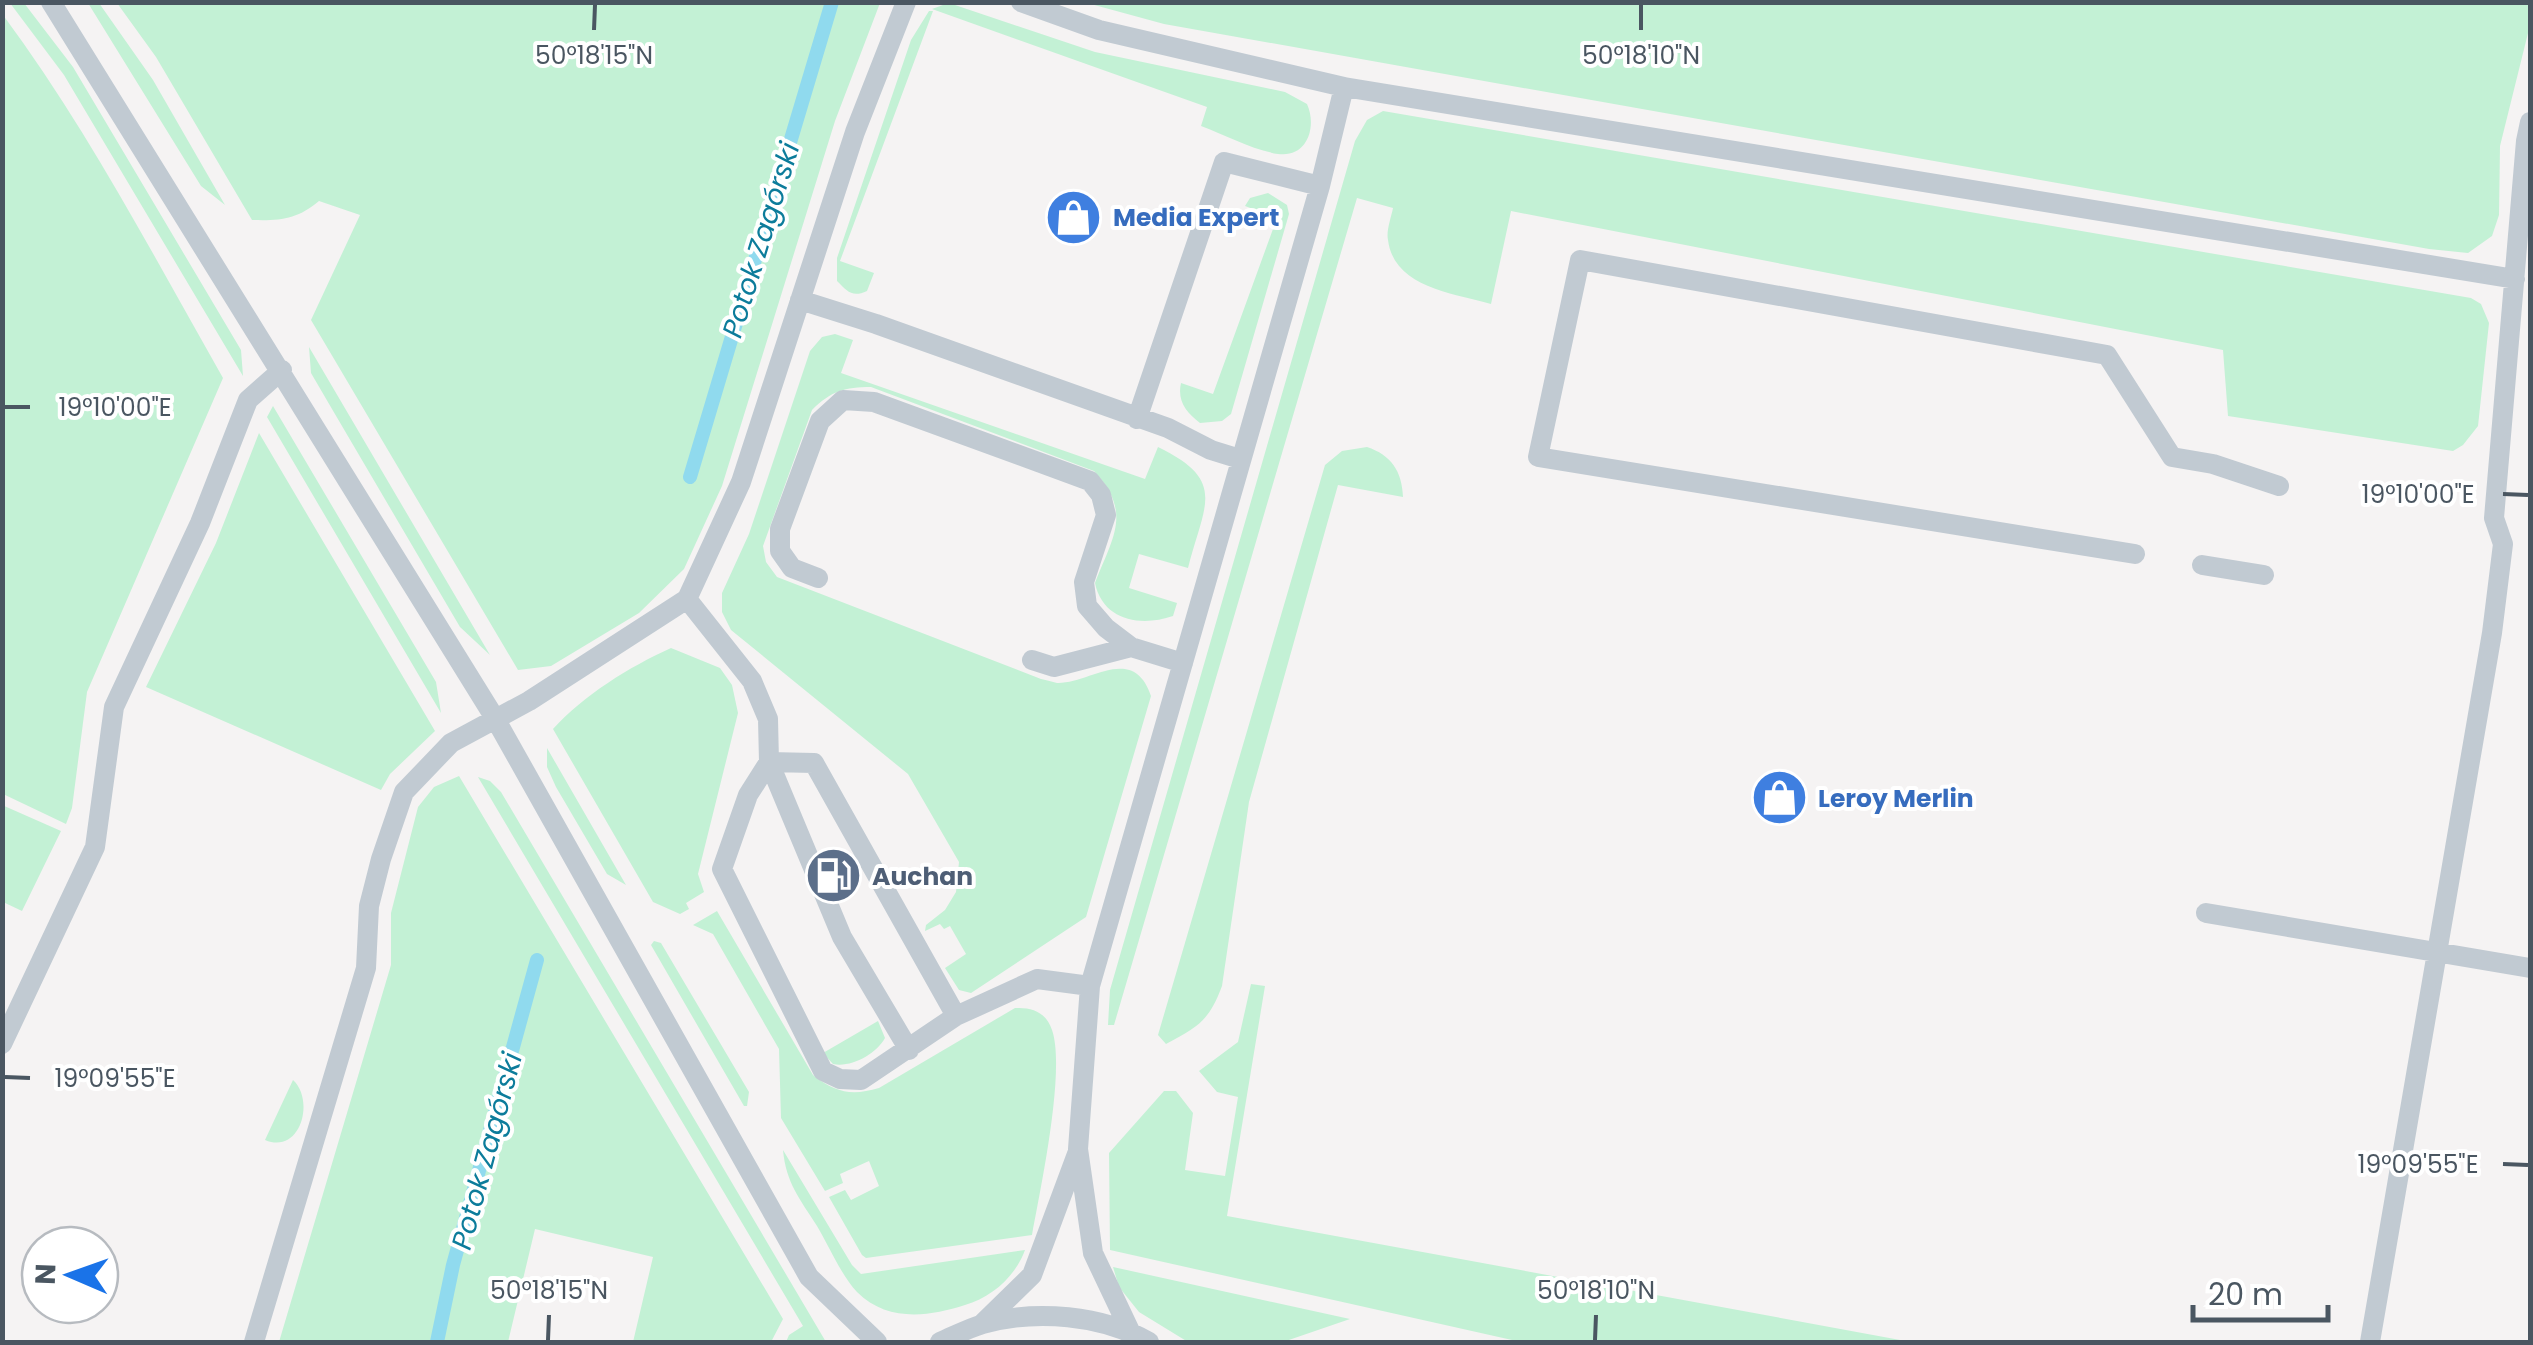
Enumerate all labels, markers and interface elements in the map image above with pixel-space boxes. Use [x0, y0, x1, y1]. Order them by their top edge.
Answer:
text: 50°18'15"N [535, 38, 653, 73]
text: 50°18'10"N [1582, 38, 1700, 73]
water label: Potok Zagórski [713, 137, 810, 342]
shop icon: Media Expert [1044, 187, 1104, 247]
place label: Media Expert [1113, 200, 1279, 235]
text: 19°10'00"E [58, 390, 172, 425]
text: 19°10'00"E [2361, 477, 2475, 512]
shop icon: Leroy Merlin [1749, 768, 1809, 828]
place label: Leroy Merlin [1818, 781, 1974, 816]
fuel station icon: Auchan [803, 846, 863, 906]
place label: Auchan [872, 859, 973, 894]
water label: Potok Zagórski [442, 1047, 532, 1254]
text: 19°09'55"E [55, 1061, 175, 1096]
text: 19°09'55"E [2358, 1147, 2478, 1182]
north arrow [20, 1225, 120, 1325]
scale bar [2193, 1260, 2328, 1322]
text: N [26, 1263, 65, 1285]
text: 50°18'15"N [490, 1273, 608, 1308]
text: 50°18'10"N [1537, 1273, 1655, 1308]
text: 20 m [2208, 1273, 2283, 1316]

